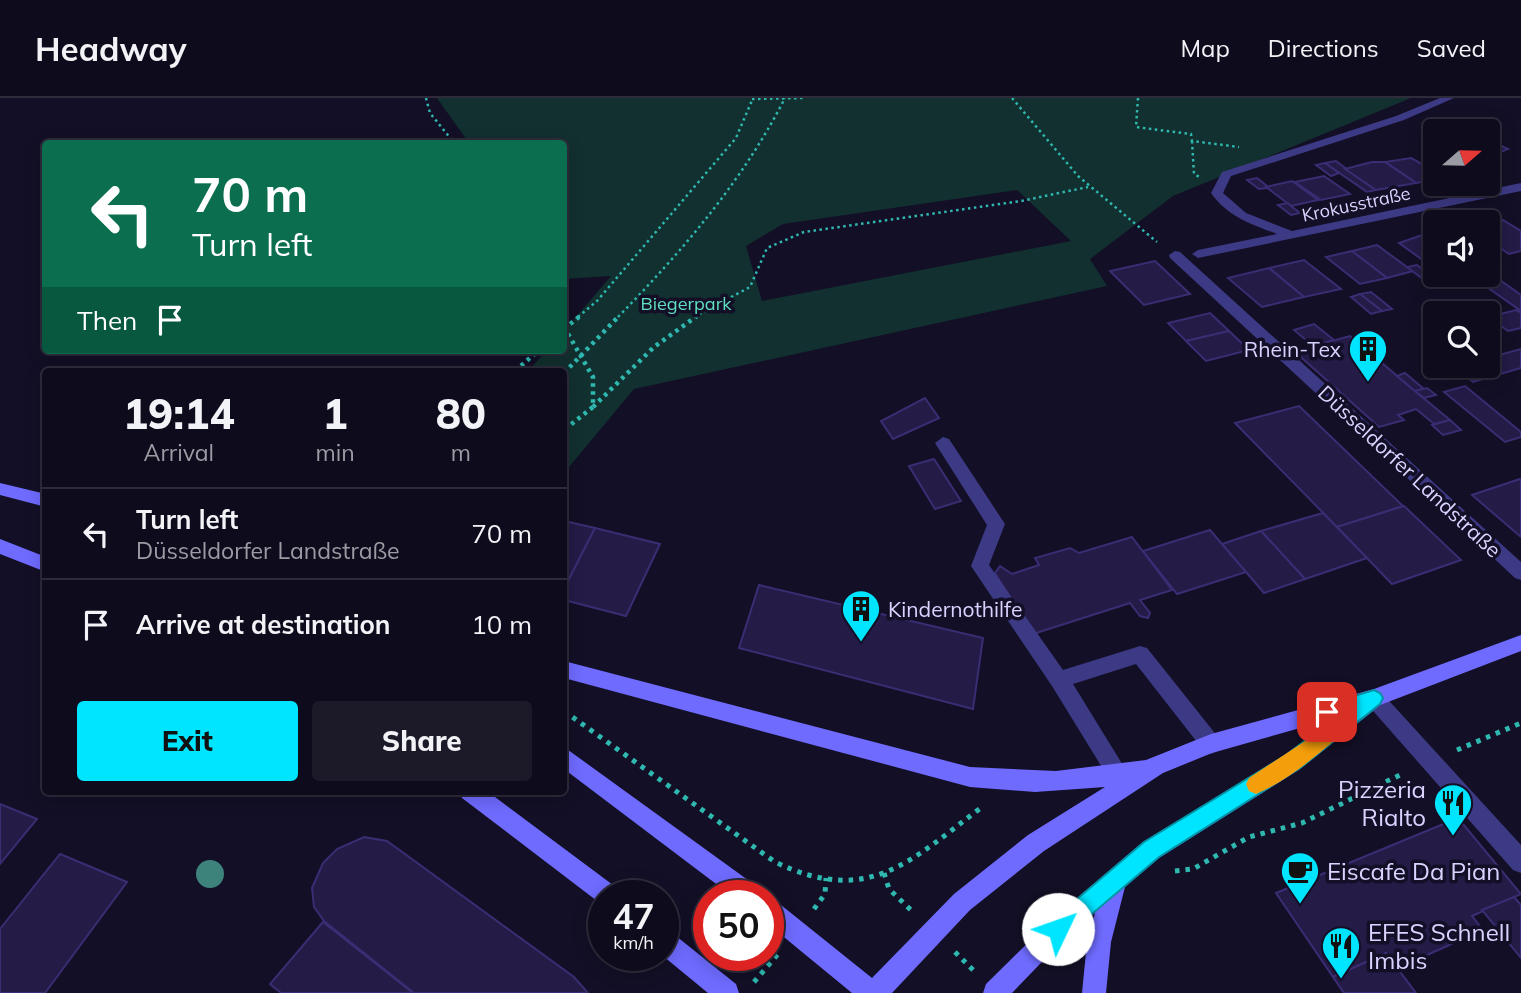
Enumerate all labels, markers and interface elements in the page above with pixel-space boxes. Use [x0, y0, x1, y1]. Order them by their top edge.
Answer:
text: Headway [35, 28, 187, 69]
text: Map [1180, 33, 1230, 63]
text: Directions [1268, 33, 1379, 63]
text: Saved [1417, 33, 1486, 63]
north arrow [1423, 119, 1500, 196]
map controls [1423, 119, 1500, 378]
text: 70 m [192, 163, 308, 224]
icon: left [77, 168, 168, 259]
street label: Krokusstraße [1300, 181, 1412, 227]
button: sound [1423, 210, 1500, 287]
text: Turn left [192, 224, 312, 264]
park label: Biegerpark [641, 292, 732, 315]
icon: arrive [151, 301, 189, 339]
button: search [1423, 301, 1500, 378]
text: Then [77, 304, 137, 337]
building icon: Rhein-Tex [1347, 328, 1389, 383]
place label: Rhein-Tex [1244, 336, 1341, 362]
street label: Düsseldorfer Landstraße [1313, 379, 1507, 563]
text: 19:14 [123, 387, 235, 440]
text: 1 [323, 387, 348, 440]
text: 80 [436, 387, 486, 440]
text: Arrival [144, 438, 214, 467]
text: min [316, 438, 355, 467]
text: m [451, 438, 471, 467]
text: Turn left [136, 503, 238, 536]
icon: left [77, 515, 115, 553]
text: 70 m [471, 517, 532, 550]
text: Düsseldorfer Landstraße [136, 536, 400, 565]
building icon: Kindernothilfe [840, 588, 882, 643]
place label: Kindernothilfe [888, 596, 1022, 622]
icon: arrive [77, 606, 115, 644]
text: Arrive at destination [136, 608, 391, 641]
text: 10 m [471, 608, 532, 641]
pin [1297, 682, 1357, 742]
icon: arrive [1308, 693, 1346, 731]
button: Exit [77, 701, 298, 781]
button: Share [312, 701, 532, 781]
place label: Pizzeria Rialto [1338, 774, 1426, 832]
restaurant icon: Pizzeria Rialto [1432, 782, 1474, 837]
cafe icon: Eiscafe Da Pian [1279, 850, 1321, 905]
place label: Eiscafe Da Pian [1327, 856, 1500, 886]
speed limit sign: 50 [693, 880, 784, 971]
position arrow [1021, 892, 1095, 966]
text: 47 [612, 894, 655, 938]
place label: EFES Schnell Imbis [1368, 917, 1510, 975]
restaurant icon: EFES Schnell Imbis [1320, 925, 1362, 980]
text: km/h [613, 931, 654, 954]

